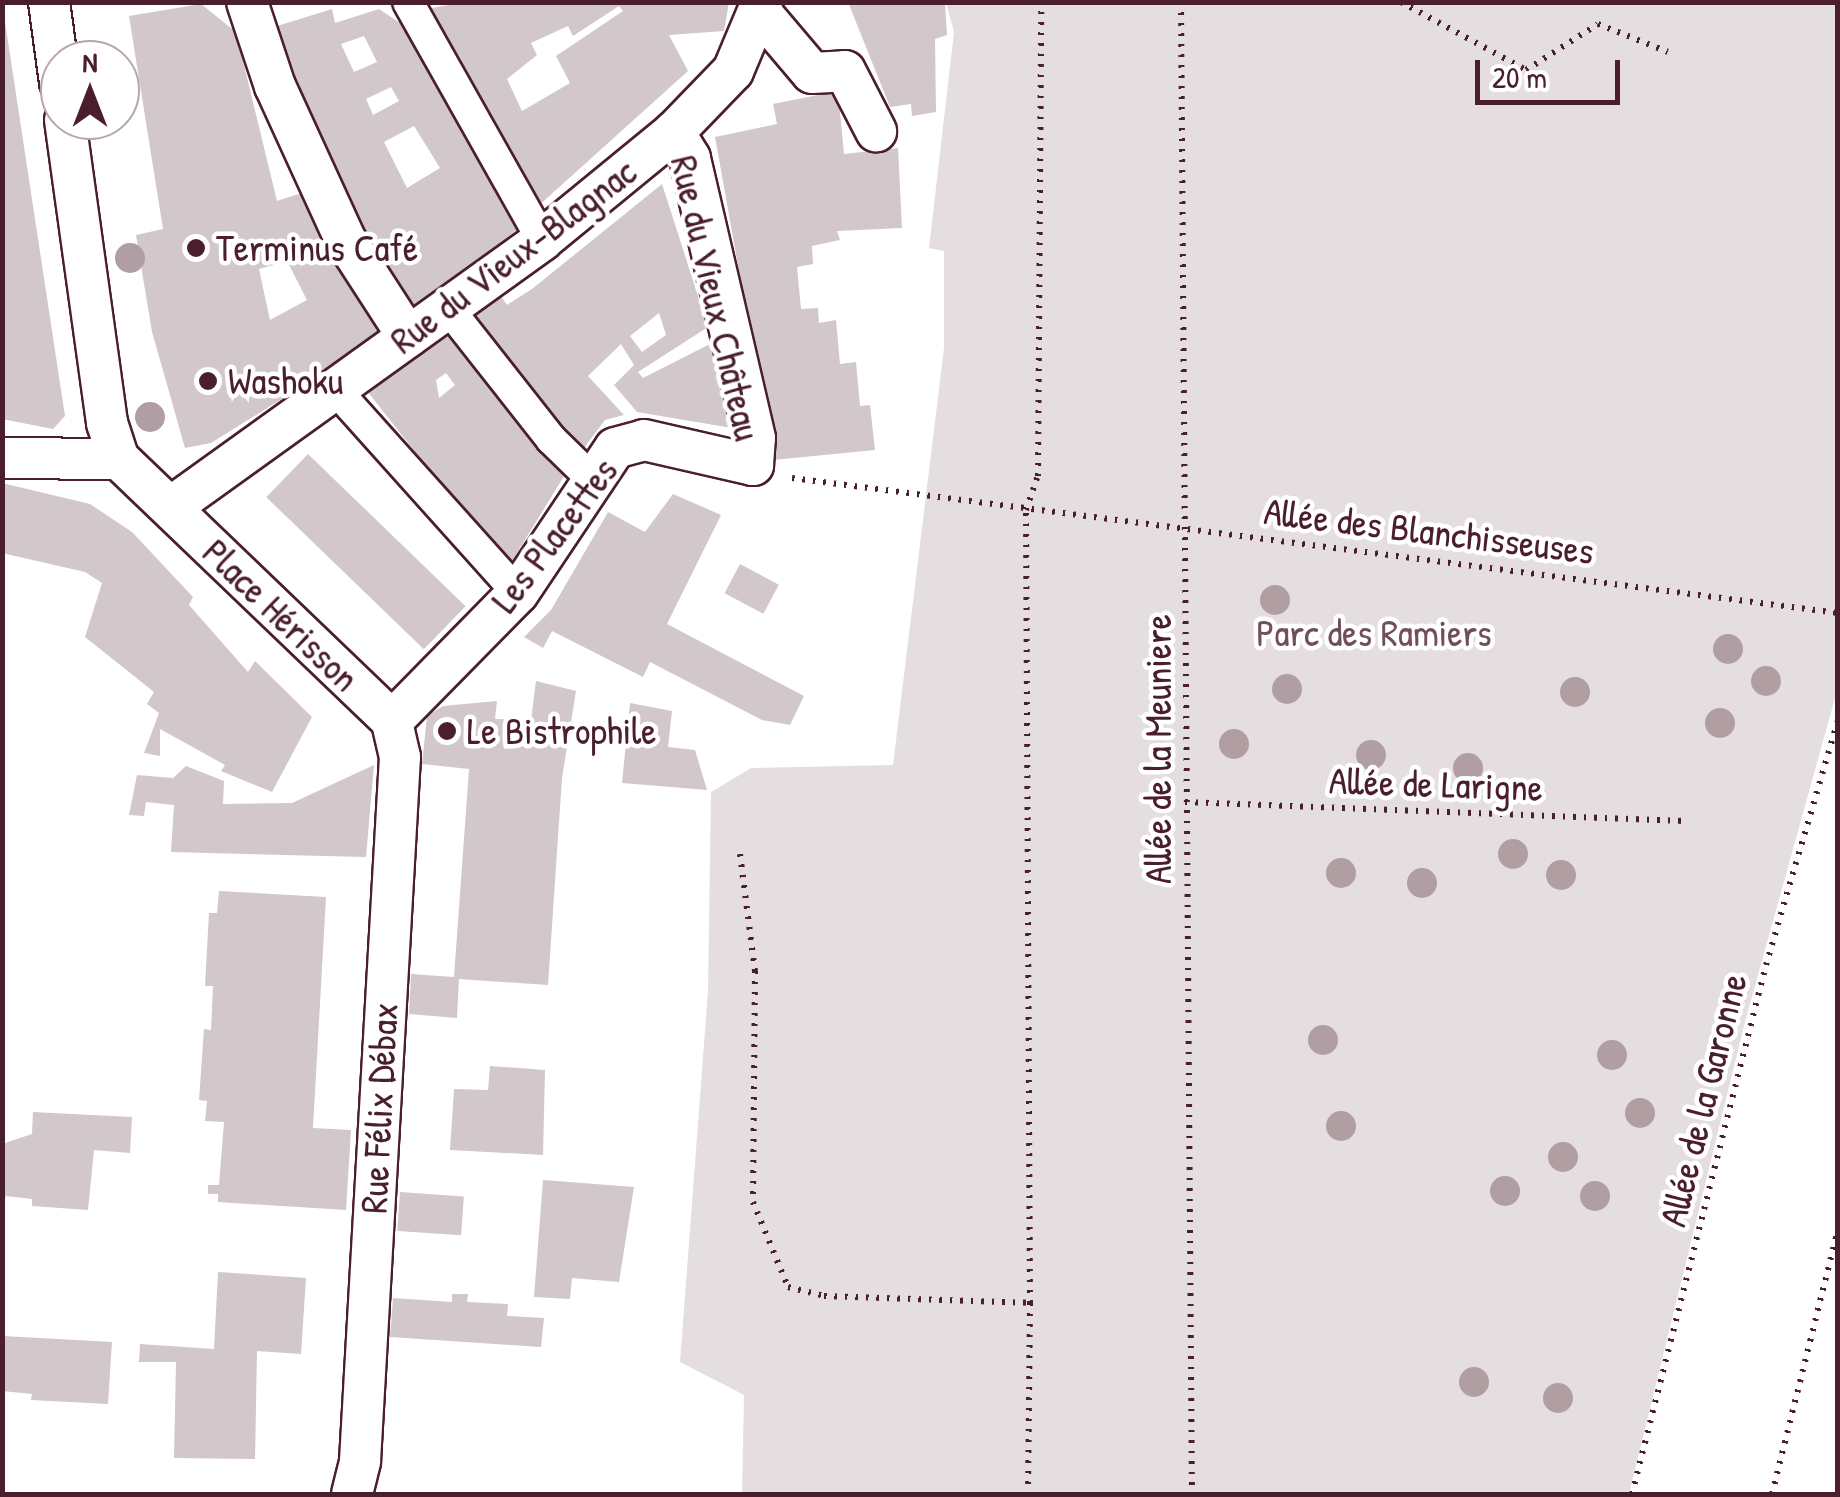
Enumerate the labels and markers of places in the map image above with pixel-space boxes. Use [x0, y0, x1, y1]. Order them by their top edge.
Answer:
place label: Terminus Café [216, 225, 418, 271]
marker: Terminus Café [185, 237, 207, 259]
place label: Washoku [228, 358, 343, 404]
marker: Washoku [197, 370, 219, 392]
place label: Le Bistrophile [467, 708, 656, 754]
marker: Le Bistrophile [436, 720, 458, 742]

